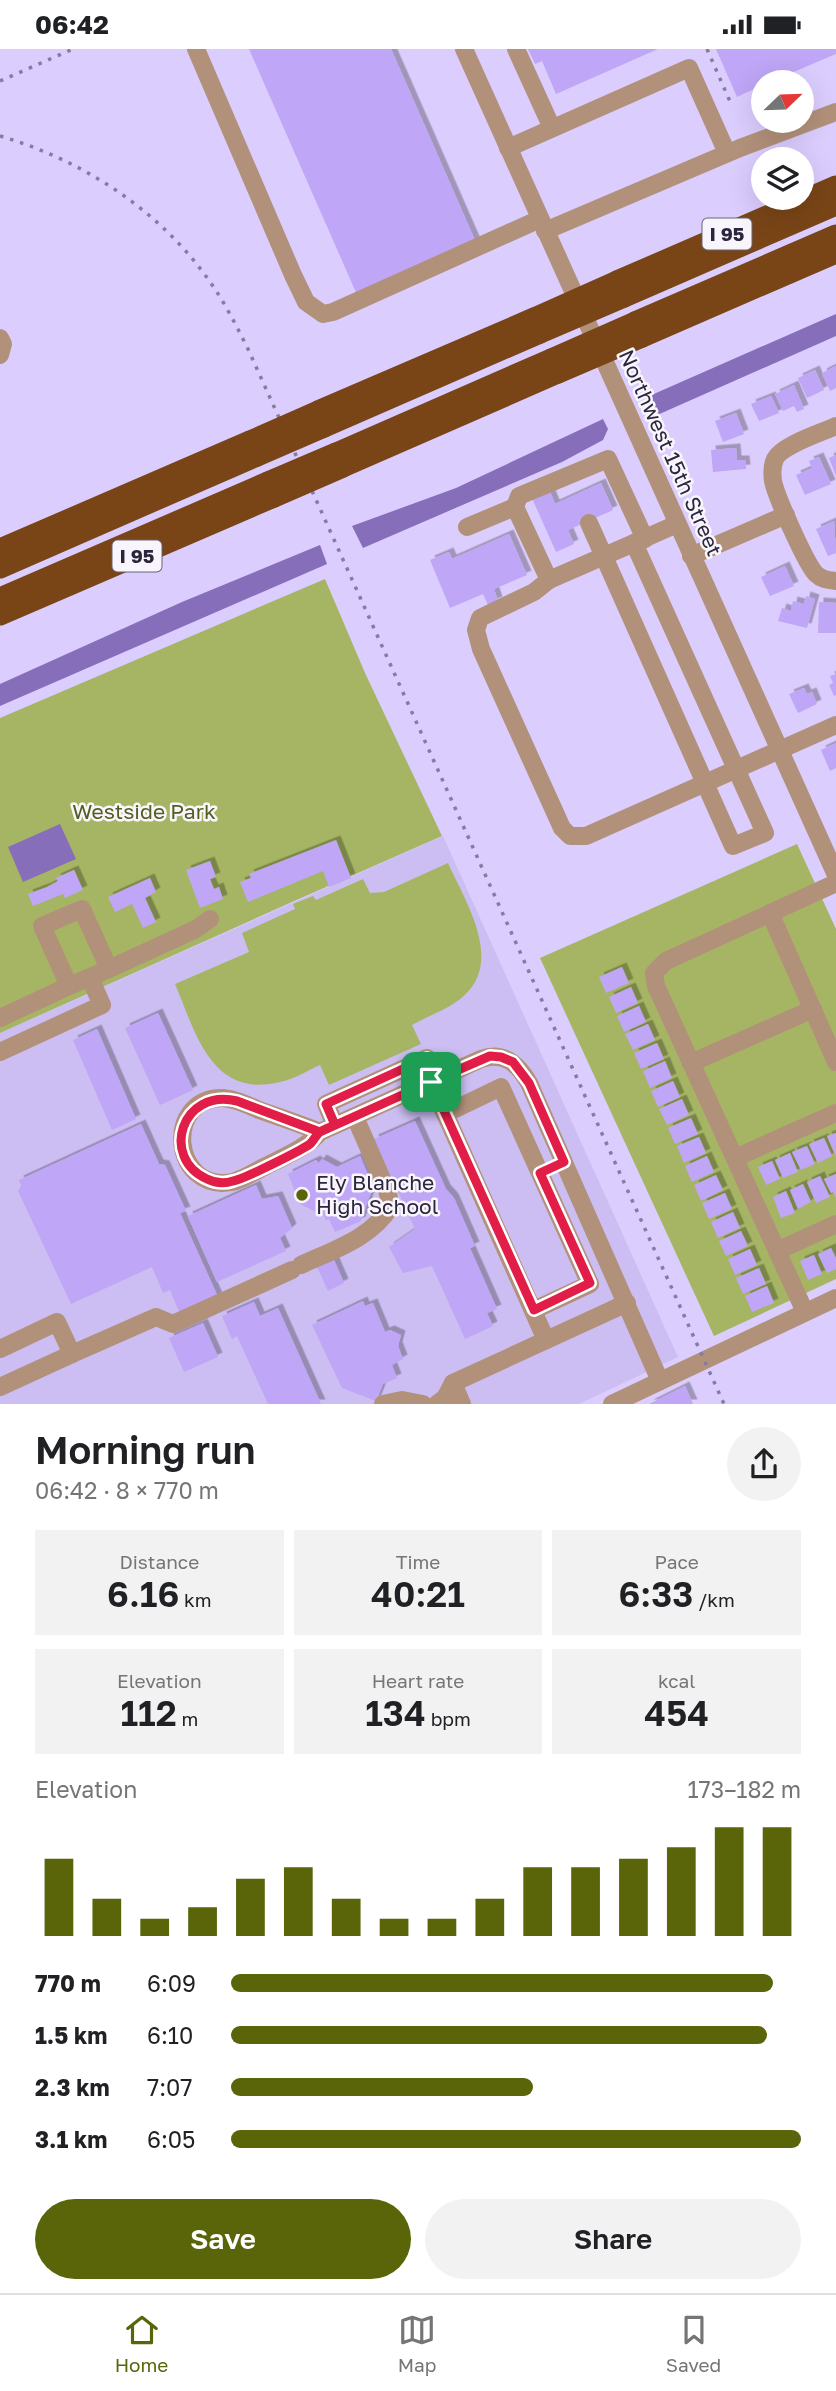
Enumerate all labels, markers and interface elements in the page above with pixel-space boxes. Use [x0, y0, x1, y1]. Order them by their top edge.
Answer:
text: 06:42 [35, 9, 109, 40]
north arrow [751, 70, 814, 133]
map controls [751, 70, 814, 210]
button: layers [751, 147, 814, 210]
road number: I 95 [702, 218, 752, 249]
street label: Northwest 15th Street [614, 345, 728, 560]
road number: I 95 [113, 541, 162, 571]
park label: Westside Park [72, 798, 216, 824]
pin [401, 1052, 461, 1112]
icon: arrive [412, 1063, 450, 1101]
place label: Ely Blanche High School [316, 1169, 438, 1219]
marker: Ely Blanche High School [294, 1187, 310, 1203]
text: Morning run [35, 1427, 256, 1472]
button: share [727, 1427, 801, 1501]
text: 06:42 · 8 × 770 m [35, 1476, 219, 1504]
text: Distance [119, 1550, 199, 1573]
text: Time [396, 1550, 440, 1573]
text: Pace [654, 1550, 699, 1573]
text: 6.16 [107, 1573, 179, 1615]
text: 40:21 [371, 1573, 465, 1615]
text: 6:33 [618, 1573, 693, 1615]
text: km [179, 1588, 212, 1611]
text: /km [693, 1588, 735, 1611]
text: Elevation [117, 1669, 202, 1692]
text: Heart rate [372, 1669, 464, 1692]
text: kcal [658, 1669, 695, 1692]
text: 112 [120, 1692, 177, 1734]
text: 134 [365, 1692, 426, 1734]
text: 454 [644, 1692, 709, 1734]
text: m [177, 1707, 198, 1730]
text: bpm [426, 1707, 471, 1730]
text: Elevation [35, 1775, 137, 1803]
text: 173–182 m [687, 1775, 801, 1803]
text: 770 m [35, 1969, 101, 1997]
text: 6:09 [147, 1969, 196, 1997]
text: 1.5 km [35, 2021, 107, 2049]
text: 6:10 [147, 2021, 193, 2049]
text: 2.3 km [35, 2073, 110, 2101]
text: 7:07 [147, 2073, 193, 2101]
text: 3.1 km [35, 2125, 107, 2153]
text: 6:05 [147, 2125, 195, 2153]
button: Save [35, 2199, 411, 2279]
button: Share [425, 2199, 801, 2279]
tab: Home [115, 2311, 168, 2376]
tab: Map [398, 2311, 436, 2376]
tab: Saved [666, 2311, 721, 2376]

